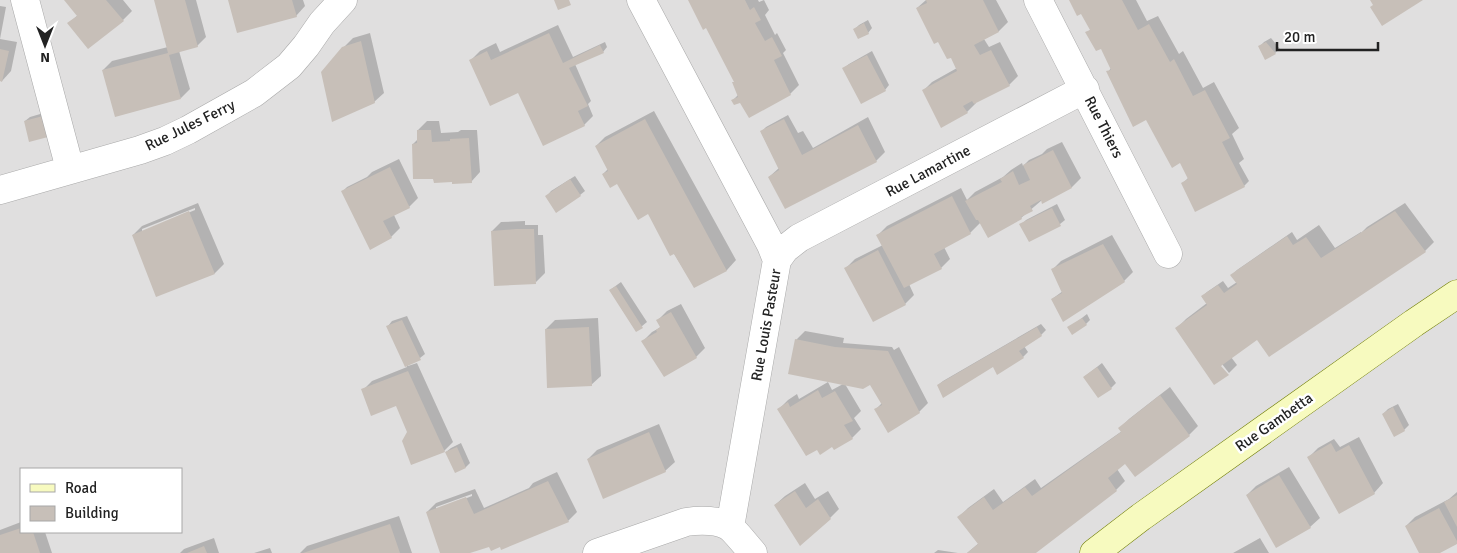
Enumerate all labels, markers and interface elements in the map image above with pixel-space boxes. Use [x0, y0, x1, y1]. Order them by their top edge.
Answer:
north arrow [20, 20, 70, 70]
scale bar [1277, 20, 1378, 52]
text: 20 m [1284, 28, 1315, 46]
text: N [40, 49, 50, 66]
street label: Rue Thiers [1081, 93, 1127, 161]
street label: Rue Jules Ferry [142, 96, 238, 154]
street label: Rue Lamartine [883, 141, 973, 201]
street label: Rue Louis Pasteur [747, 267, 785, 383]
street label: Rue Gambetta [1232, 389, 1316, 455]
legend [20, 468, 182, 533]
text: Road [65, 479, 97, 497]
text: Building [65, 504, 119, 522]

